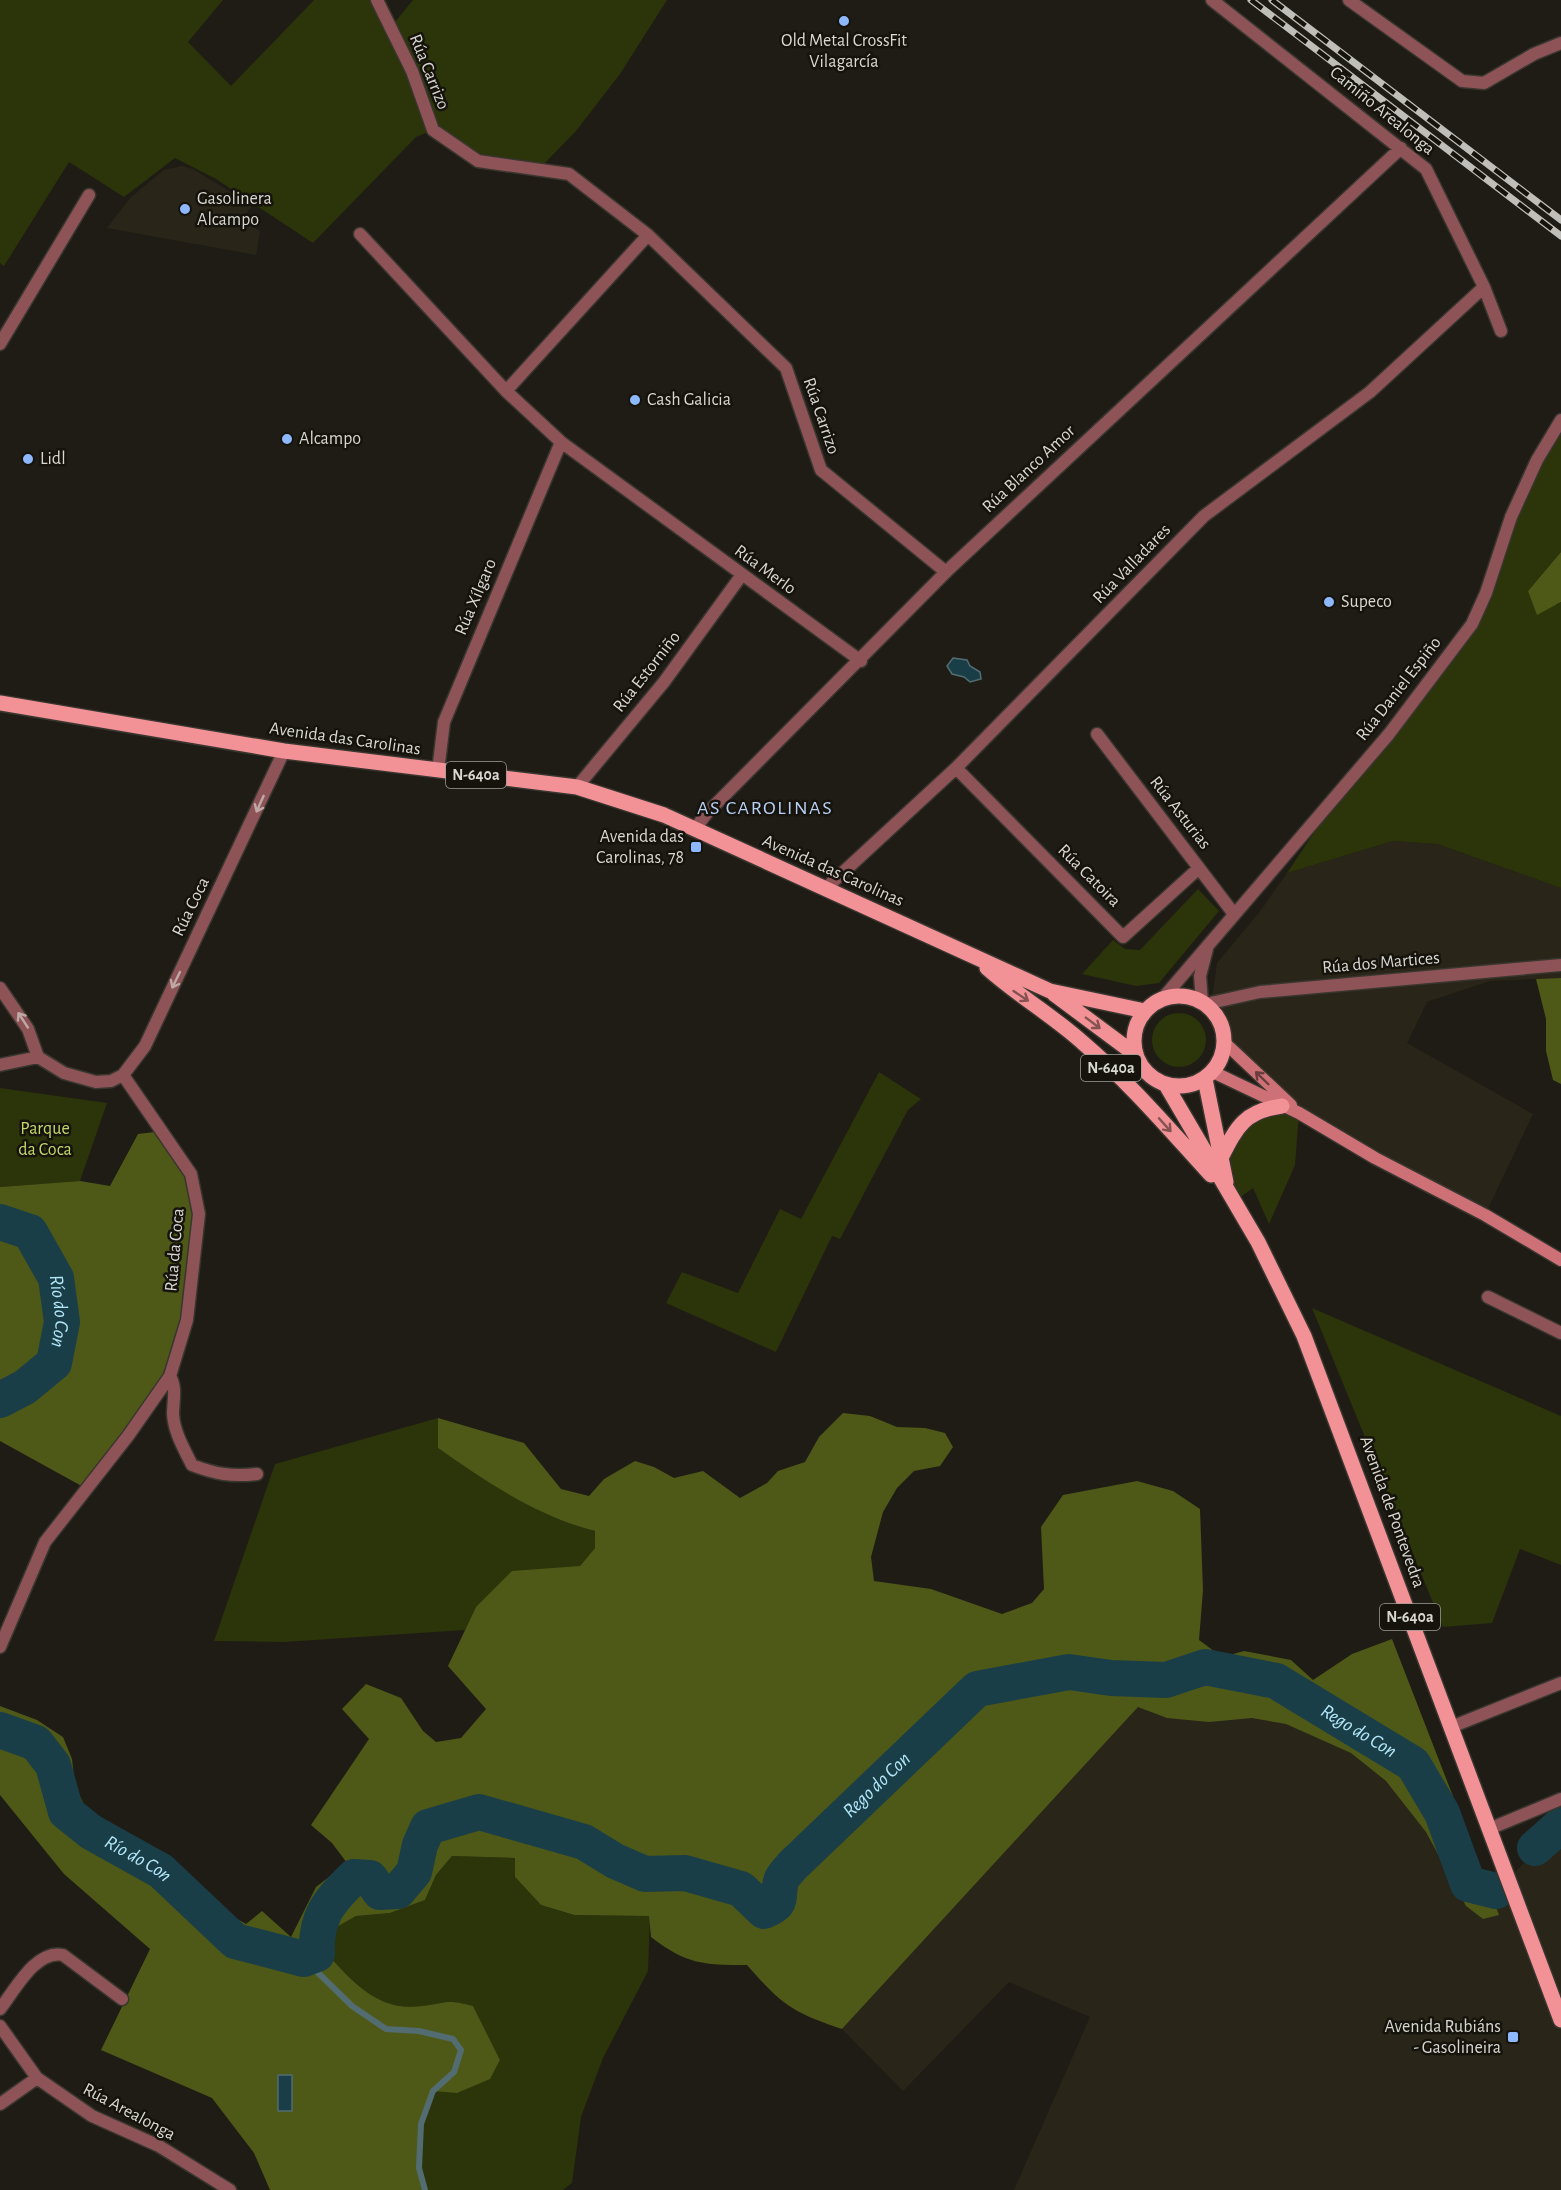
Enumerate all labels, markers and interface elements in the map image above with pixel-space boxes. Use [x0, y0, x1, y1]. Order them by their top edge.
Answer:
marker: Old Metal CrossFit Vilagarcía [837, 14, 851, 28]
street label: Rúa Carrizo [406, 32, 452, 112]
place label: Old Metal CrossFit Vilagarcía [781, 32, 907, 71]
street label: Camiño Arealonga [1326, 63, 1438, 159]
place label: Gasolinera Alcampo [197, 190, 272, 229]
marker: Gasolinera Alcampo [178, 202, 192, 216]
street label: Rúa Carrizo [800, 375, 843, 457]
place label: Cash Galicia [647, 391, 731, 409]
marker: Cash Galicia [628, 393, 642, 407]
street label: Rúa Blanco Amor [979, 422, 1079, 516]
place label: Alcampo [299, 430, 361, 448]
marker: Alcampo [280, 432, 294, 446]
place label: Lidl [40, 450, 66, 468]
marker: Lidl [21, 452, 35, 466]
street label: Rúa Valladares [1090, 521, 1174, 607]
street label: Rúa Merlo [731, 542, 799, 598]
street label: Rúa Xílgaro [452, 556, 500, 638]
place label: Supeco [1341, 593, 1392, 611]
marker: Supeco [1322, 595, 1336, 609]
street label: Rúa Estorniño [610, 628, 684, 716]
street label: Rúa Daniel Espiño [1353, 634, 1445, 744]
street label: Avenida das Carolinas [268, 719, 422, 759]
road number: N-640a [446, 762, 506, 788]
street label: Rúa Asturias [1146, 773, 1214, 853]
one-way arrow [254, 795, 265, 813]
district label: AS CAROLINAS [697, 798, 833, 818]
place label: Avenida das Carolinas, 78 [596, 828, 684, 867]
street label: Avenida das Carolinas [760, 832, 906, 910]
marker: Avenida das Carolinas, 78 [689, 840, 703, 854]
street label: Rúa Catoira [1054, 841, 1124, 911]
street label: Rúa Coca [169, 875, 213, 939]
street label: Rúa dos Martices [1322, 949, 1440, 977]
one-way arrow [170, 971, 181, 989]
one-way arrow [1012, 990, 1028, 1002]
one-way arrow [17, 1013, 29, 1029]
one-way arrow [1084, 1017, 1100, 1029]
road number: N-640a [1081, 1055, 1141, 1081]
one-way arrow [1255, 1070, 1270, 1085]
one-way arrow [1158, 1117, 1172, 1132]
park label: Parque da Coca [18, 1120, 72, 1159]
street label: Rúa da Coca [162, 1208, 188, 1292]
water label: Río do Con [46, 1274, 72, 1349]
street label: Avenida de Pontevedra [1356, 1434, 1428, 1590]
road number: N-640a [1380, 1604, 1440, 1630]
water label: Rego do Con [1317, 1701, 1400, 1762]
water label: Rego do Con [839, 1748, 914, 1821]
water label: Río do Con [101, 1832, 176, 1886]
place label: Avenida Rubiáns - Gasolineira [1385, 2018, 1501, 2057]
marker: Avenida Rubiáns - Gasolineira [1506, 2030, 1520, 2044]
street label: Rúa Arealonga [80, 2080, 178, 2144]

